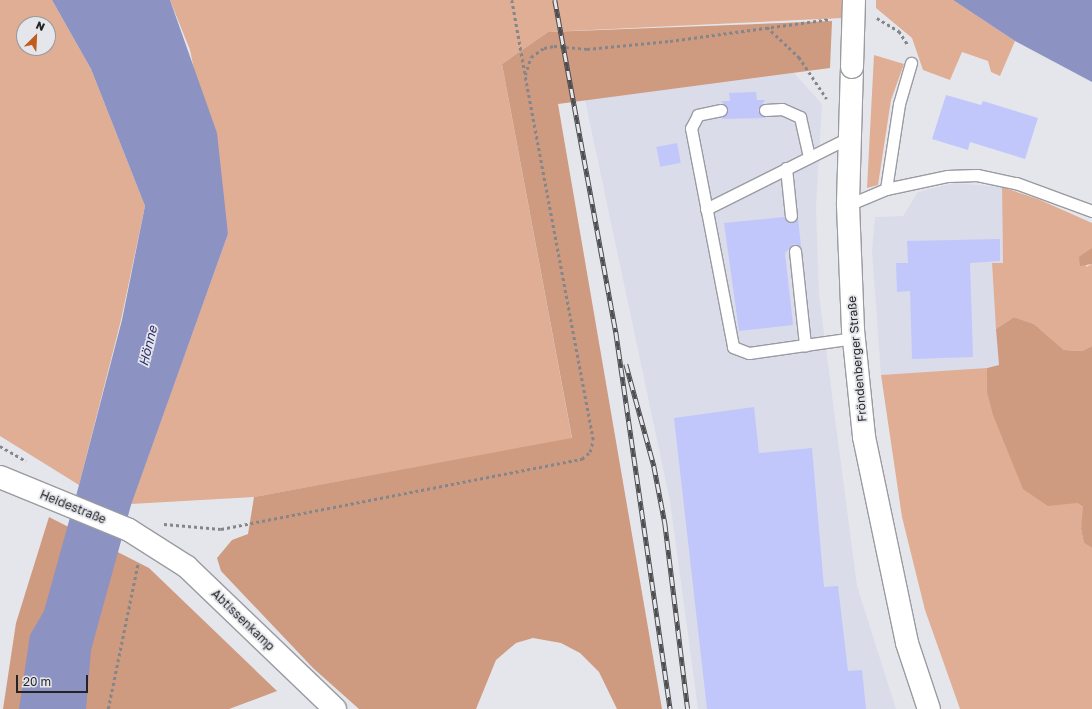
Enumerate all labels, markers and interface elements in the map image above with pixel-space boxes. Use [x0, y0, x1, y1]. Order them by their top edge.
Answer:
north arrow [16, 16, 56, 56]
text: N [34, 18, 47, 33]
street label: Fröndenberger Straße [844, 295, 870, 423]
water label: Hönne [135, 324, 161, 368]
street label: Heidestraße [38, 487, 108, 527]
street label: Abtissenkamp [209, 586, 277, 654]
scale bar [18, 667, 90, 693]
text: 20 m [23, 674, 51, 689]

